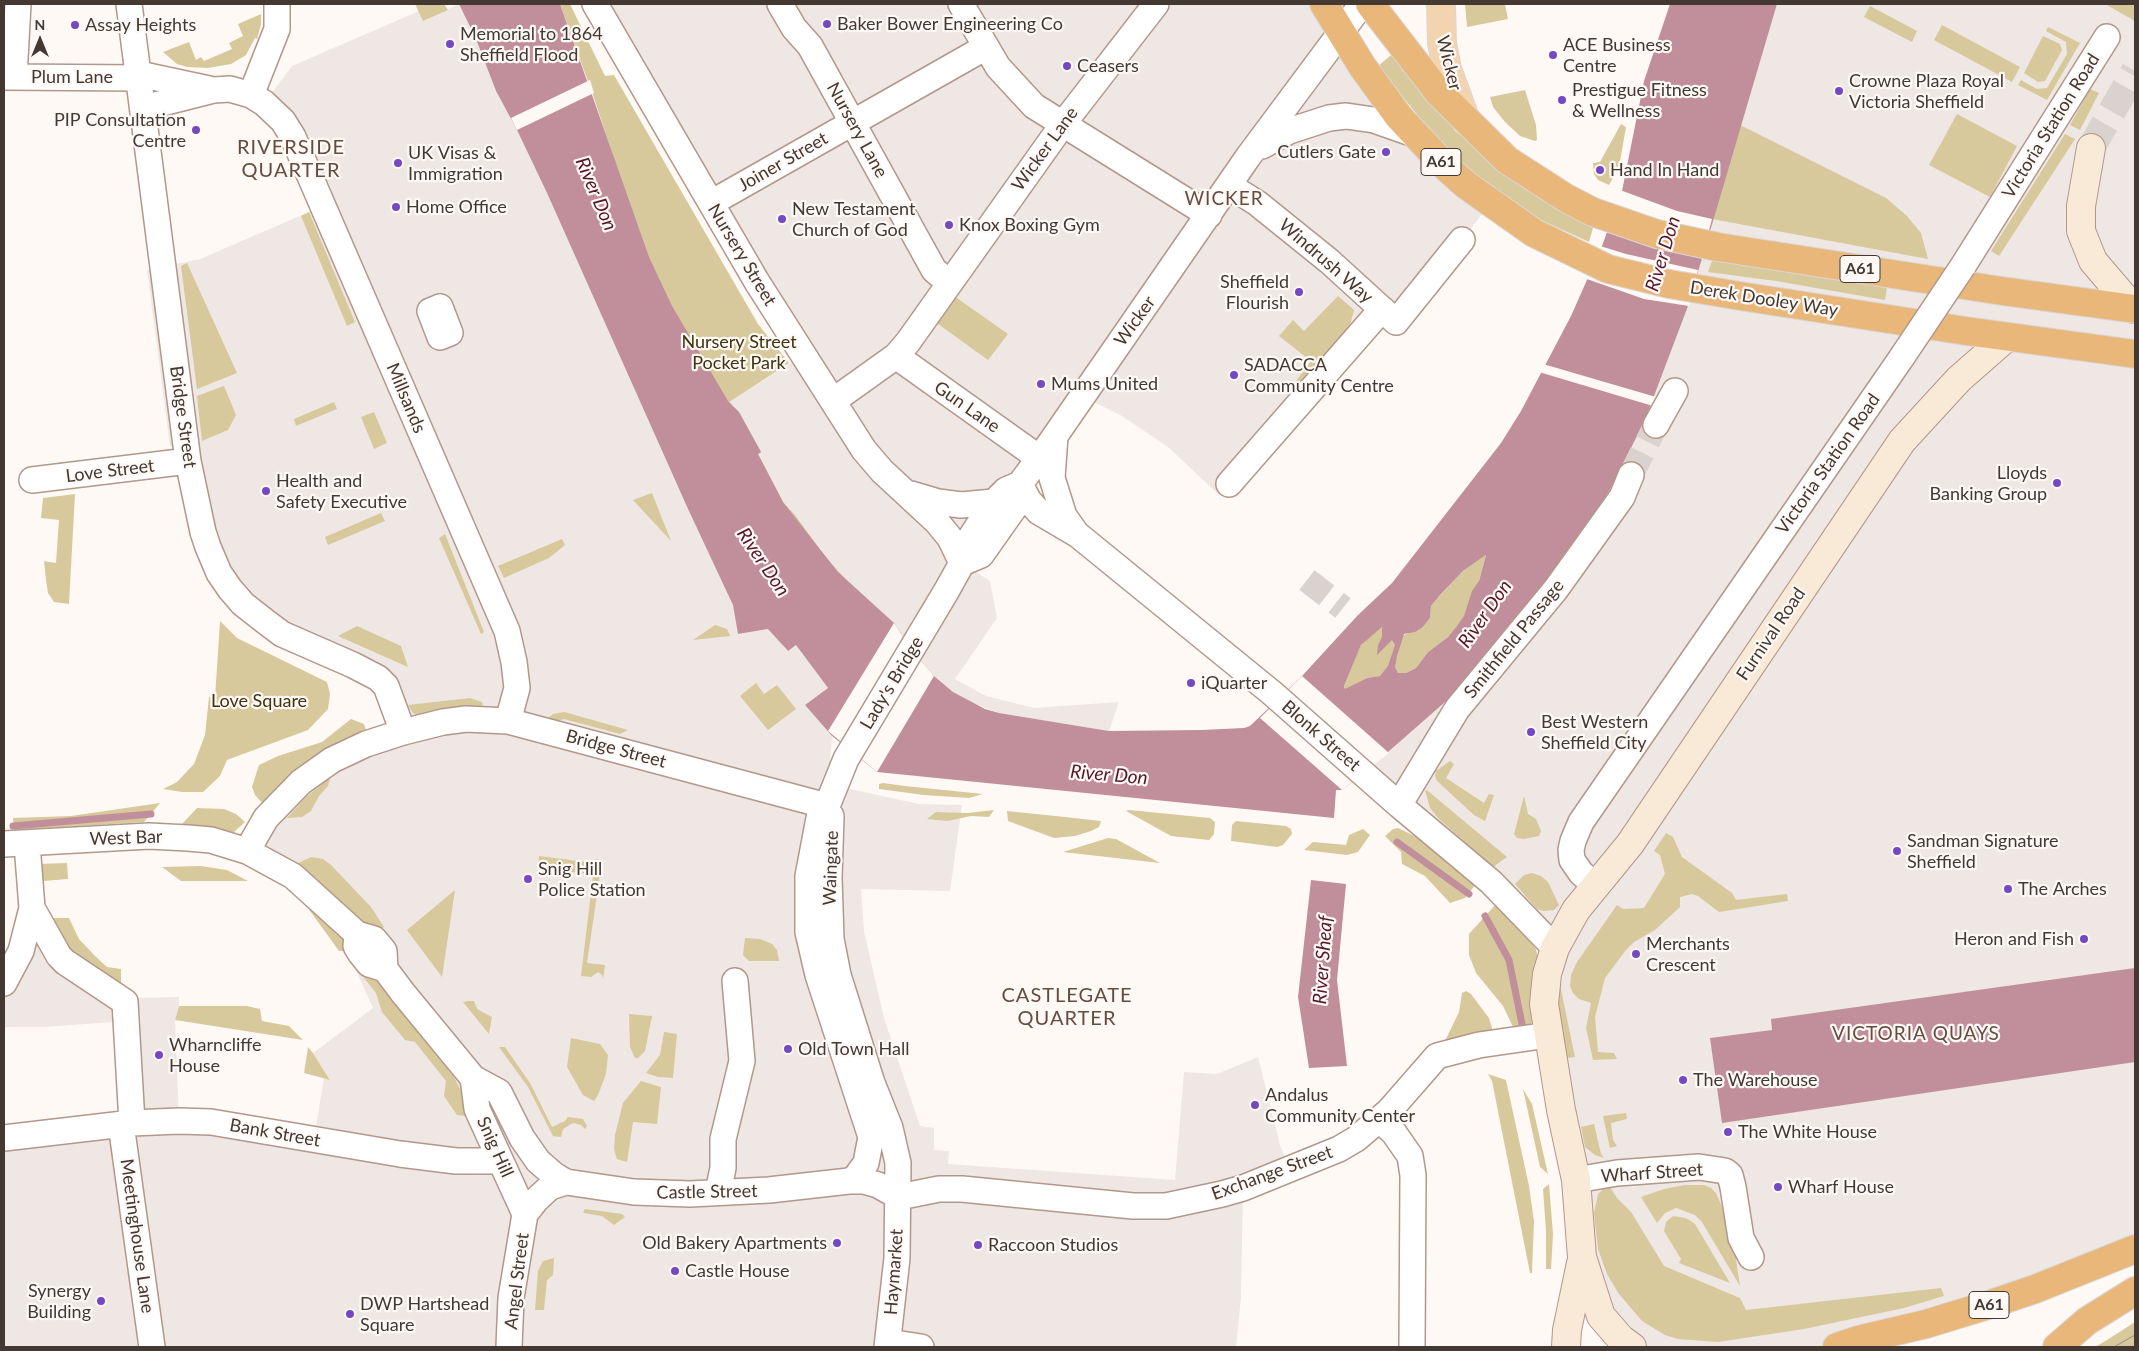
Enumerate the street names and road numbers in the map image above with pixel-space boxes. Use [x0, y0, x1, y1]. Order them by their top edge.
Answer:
street label: Wicker [1432, 33, 1466, 93]
street label: Victoria Station Road [1998, 50, 2104, 202]
street label: Plum Lane [31, 66, 113, 88]
street label: Nursery Lane [822, 79, 892, 181]
street label: Wicker Lane [1007, 103, 1083, 195]
street label: Joiner Street [734, 128, 832, 196]
road number: A61 [1421, 148, 1461, 176]
street label: Nursery Street [703, 200, 781, 310]
street label: Windrush Way [1275, 214, 1377, 308]
road number: A61 [1840, 255, 1880, 282]
street label: Derek Dooley Way [1688, 277, 1840, 321]
street label: Wicker [1110, 292, 1160, 350]
street label: Millsands [382, 360, 430, 436]
street label: Bridge Street [165, 364, 201, 470]
street label: Gun Lane [930, 377, 1004, 437]
street label: Victoria Station Road [1771, 390, 1885, 538]
street label: Love Street [64, 455, 156, 487]
street label: Smithfield Passage [1460, 575, 1568, 703]
street label: Furnival Road [1732, 583, 1810, 685]
street label: Lady's Bridge [856, 633, 928, 733]
street label: Blonk Street [1277, 696, 1365, 776]
street label: Bridge Street [563, 725, 669, 773]
street label: West Bar [89, 826, 163, 850]
street label: Waingate [819, 830, 843, 906]
street label: Snig Hill [472, 1113, 518, 1181]
street label: Bank Street [228, 1114, 322, 1152]
street label: Exchange Street [1208, 1141, 1336, 1205]
street label: Meetinghouse Lane [115, 1157, 159, 1315]
street label: Wharf Street [1600, 1159, 1704, 1187]
street label: Castle Street [656, 1180, 758, 1204]
street label: Haymarket [880, 1228, 908, 1316]
street label: Angel Street [500, 1231, 534, 1331]
road number: A61 [1969, 1292, 2009, 1318]

